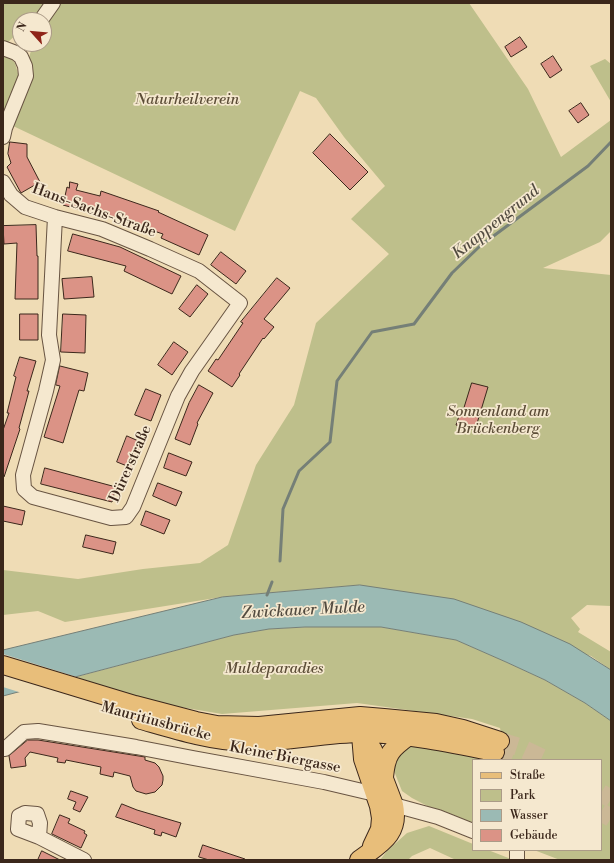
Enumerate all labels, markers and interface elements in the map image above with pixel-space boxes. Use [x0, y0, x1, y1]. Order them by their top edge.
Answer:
north arrow [12, 12, 52, 52]
text: N [14, 20, 30, 34]
park label: Naturheilverein [135, 91, 239, 109]
street label: Hans-Sachs-Straße [29, 180, 159, 242]
water label: Knappengrund [449, 182, 543, 264]
park label: Sonnenland am Brückenberg [447, 403, 549, 438]
street label: Dürerstraße [106, 423, 156, 505]
water label: Zwickauer Mulde [241, 598, 365, 624]
park label: Muldeparadies [225, 660, 323, 678]
street label: Mauritiusbrücke [99, 699, 213, 745]
street label: Kleine Biergasse [228, 738, 342, 778]
legend [472, 759, 602, 851]
text: Straße [510, 768, 545, 783]
text: Park [510, 788, 535, 803]
text: Wasser [510, 808, 548, 823]
text: Gebäude [510, 828, 558, 843]

